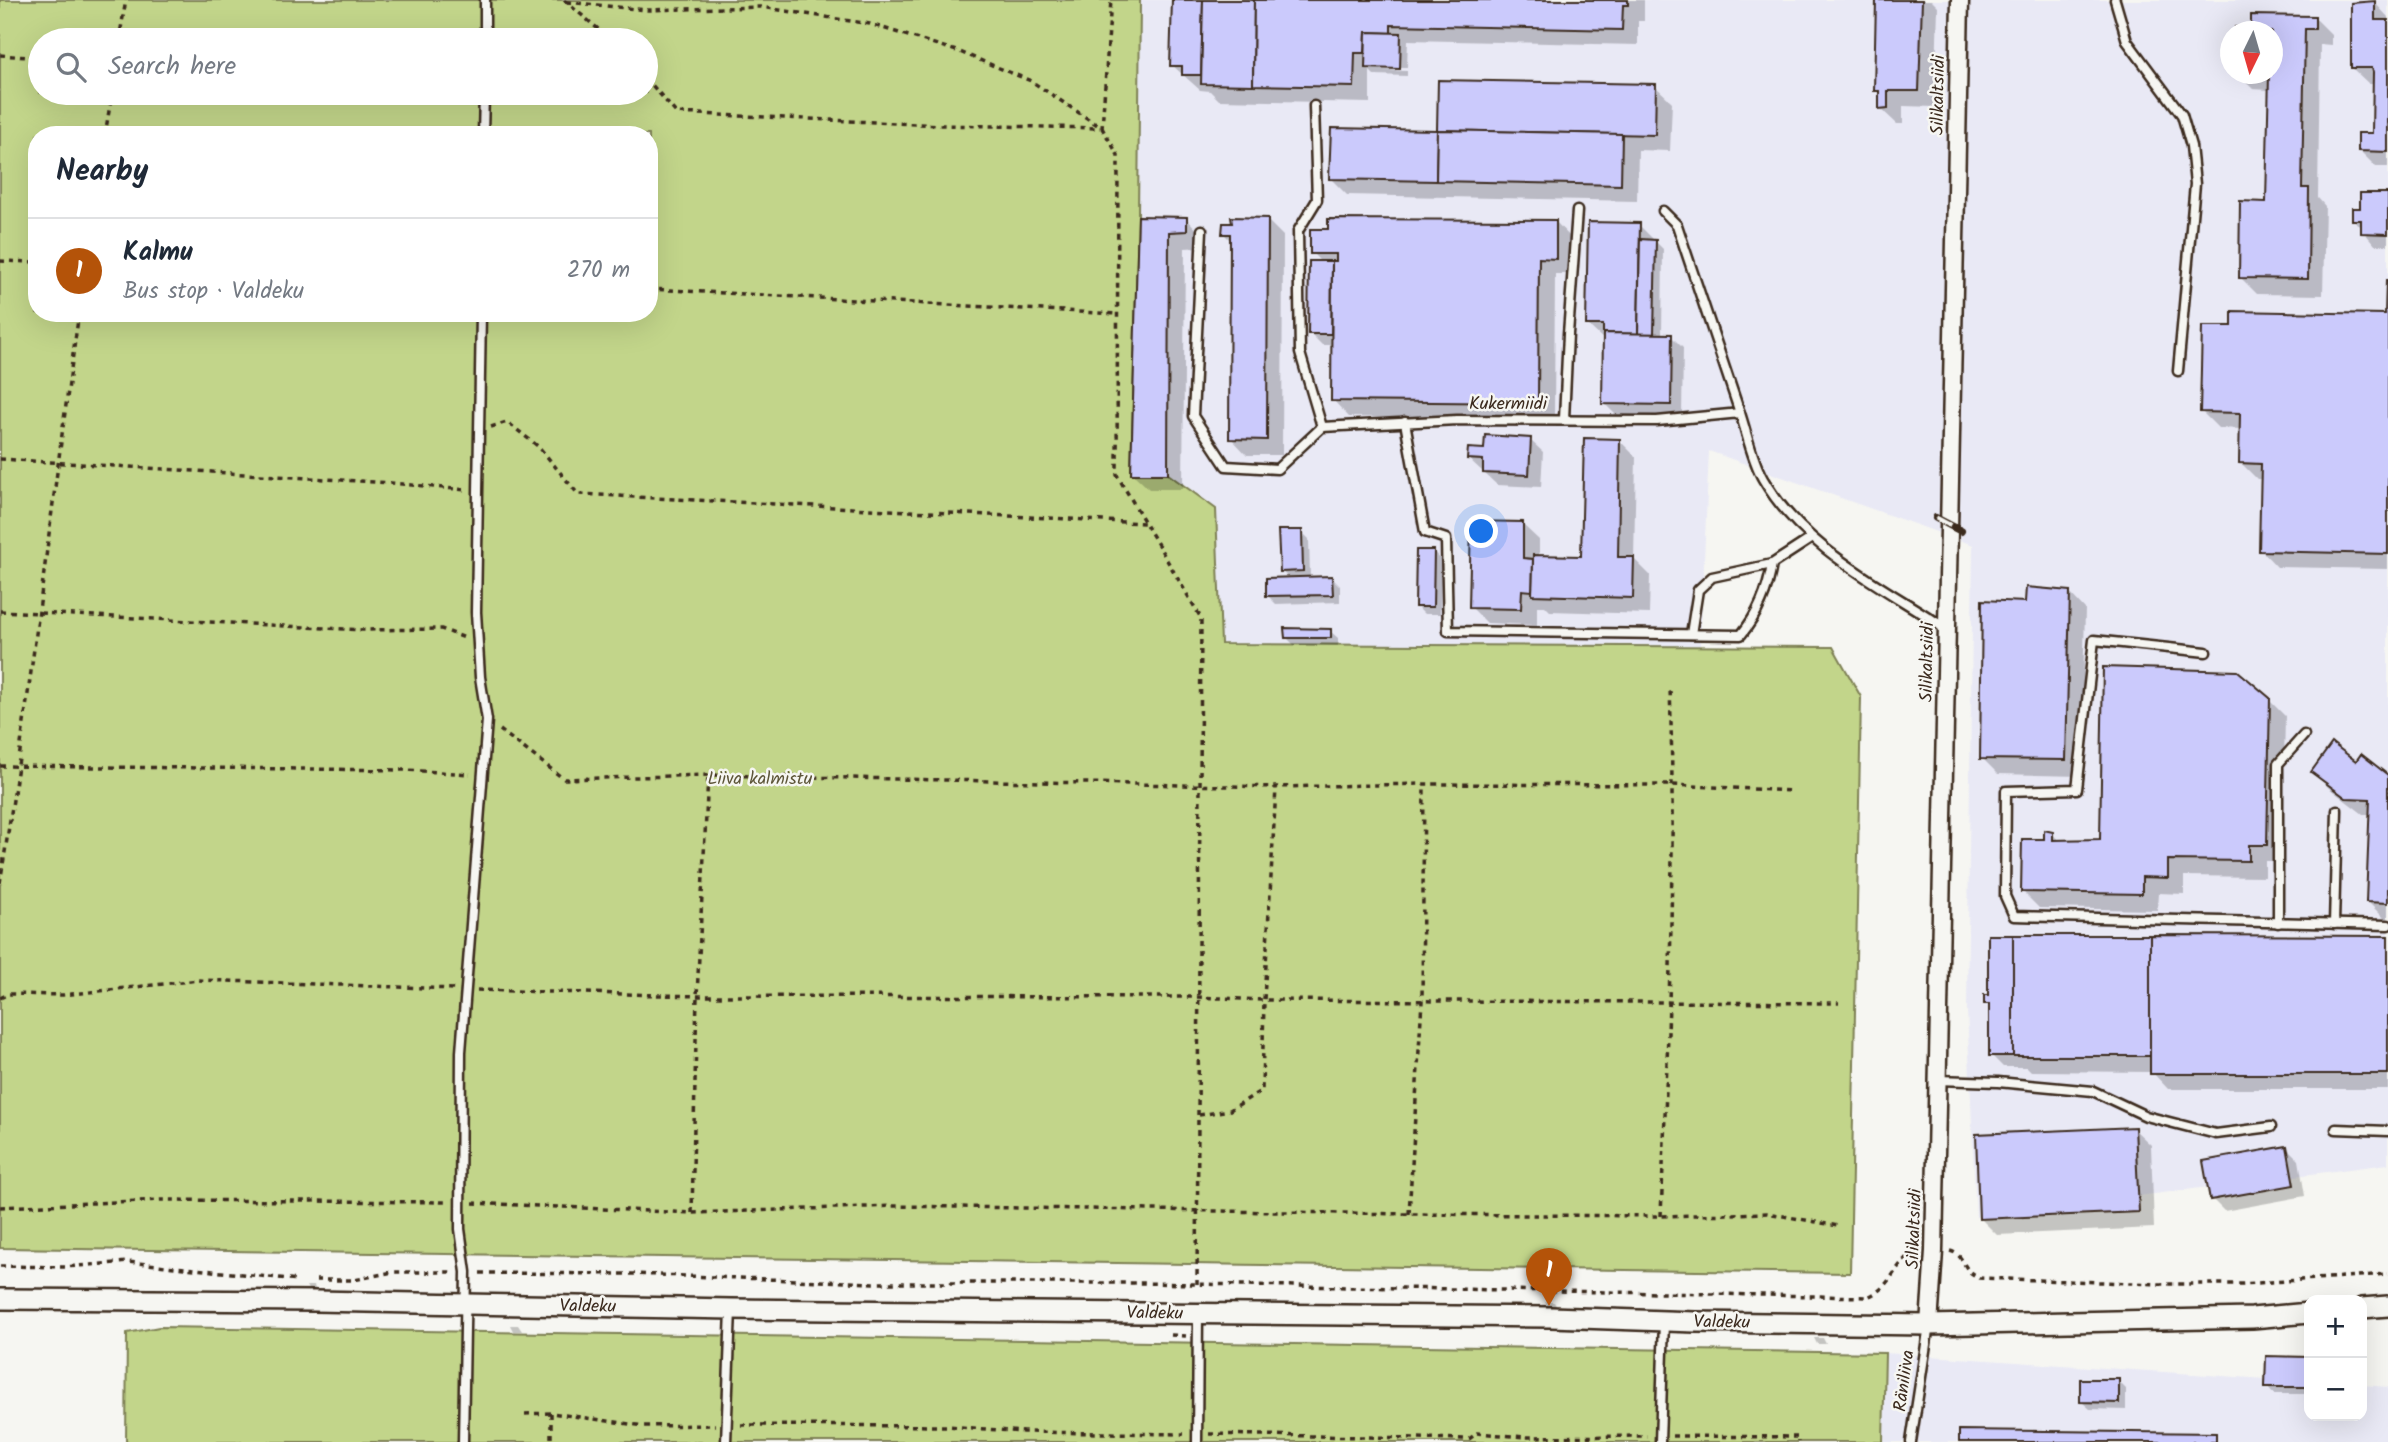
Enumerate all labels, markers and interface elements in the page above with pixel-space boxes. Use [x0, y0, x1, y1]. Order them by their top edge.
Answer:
north arrow [2220, 21, 2283, 84]
search box [28, 28, 658, 105]
text: Search here [108, 46, 236, 88]
icon: search [52, 48, 90, 86]
street label: Silikaltsiidi [1924, 54, 1954, 135]
text: Nearby [56, 148, 148, 196]
text: Kalmu [123, 232, 193, 274]
text: 1 [76, 253, 82, 289]
text: 270 m [567, 253, 630, 289]
text: Bus stop · Valdeku [123, 274, 304, 310]
street label: Kukermiidi [1469, 390, 1548, 419]
your location [1464, 514, 1498, 548]
street label: Silikaltsiidi [1913, 621, 1943, 702]
park label: Liiva kalmistu [708, 765, 813, 794]
street label: Silikaltsiidi [1899, 1188, 1931, 1270]
pin: 1 [1526, 1248, 1572, 1306]
street label: Valdeku [559, 1292, 617, 1322]
map controls [2304, 1295, 2367, 1421]
button: + [2304, 1295, 2367, 1358]
street label: Valdeku [1126, 1299, 1184, 1329]
street label: Valdeku [1693, 1308, 1751, 1338]
street label: Räniliiva [1886, 1348, 1924, 1414]
button: − [2304, 1358, 2367, 1421]

